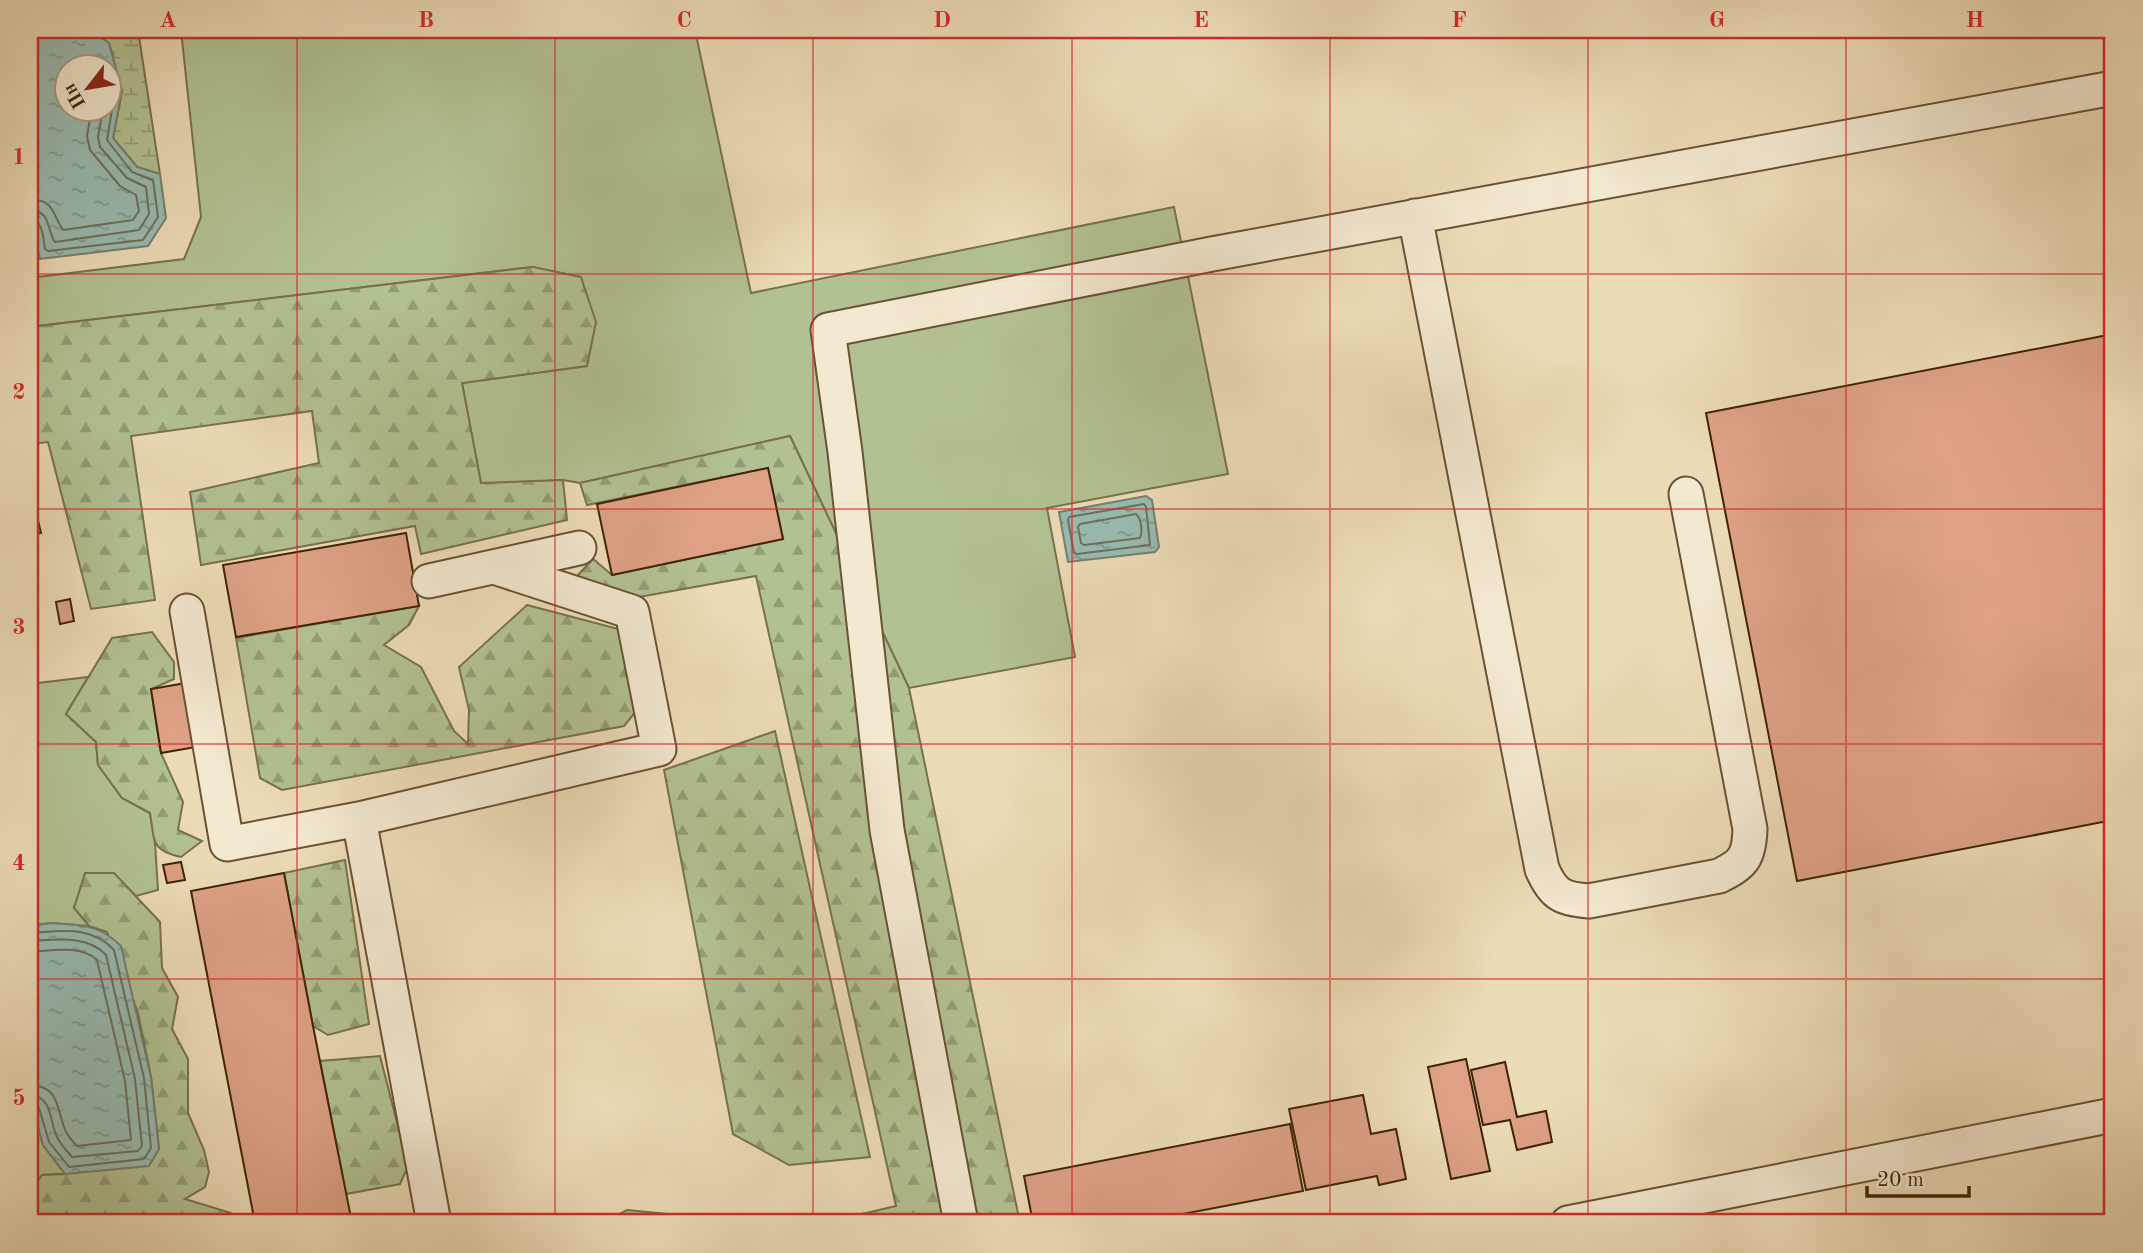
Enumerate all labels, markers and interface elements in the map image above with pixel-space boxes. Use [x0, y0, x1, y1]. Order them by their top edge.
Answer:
text: A [159, 9, 177, 32]
text: B [418, 9, 434, 32]
text: C [676, 9, 692, 32]
text: D [933, 9, 951, 32]
text: E [1193, 9, 1209, 32]
text: F [1451, 9, 1467, 32]
text: G [1709, 9, 1725, 32]
text: H [1966, 9, 1984, 32]
north arrow [52, 52, 122, 122]
text: Пн [61, 79, 90, 112]
text: 1 [12, 146, 26, 169]
text: 2 [12, 381, 26, 404]
text: 3 [12, 616, 26, 639]
text: 4 [12, 852, 26, 875]
text: 5 [12, 1087, 26, 1110]
scale bar [1867, 1155, 1968, 1199]
text: 20 m [1877, 1170, 1924, 1191]

